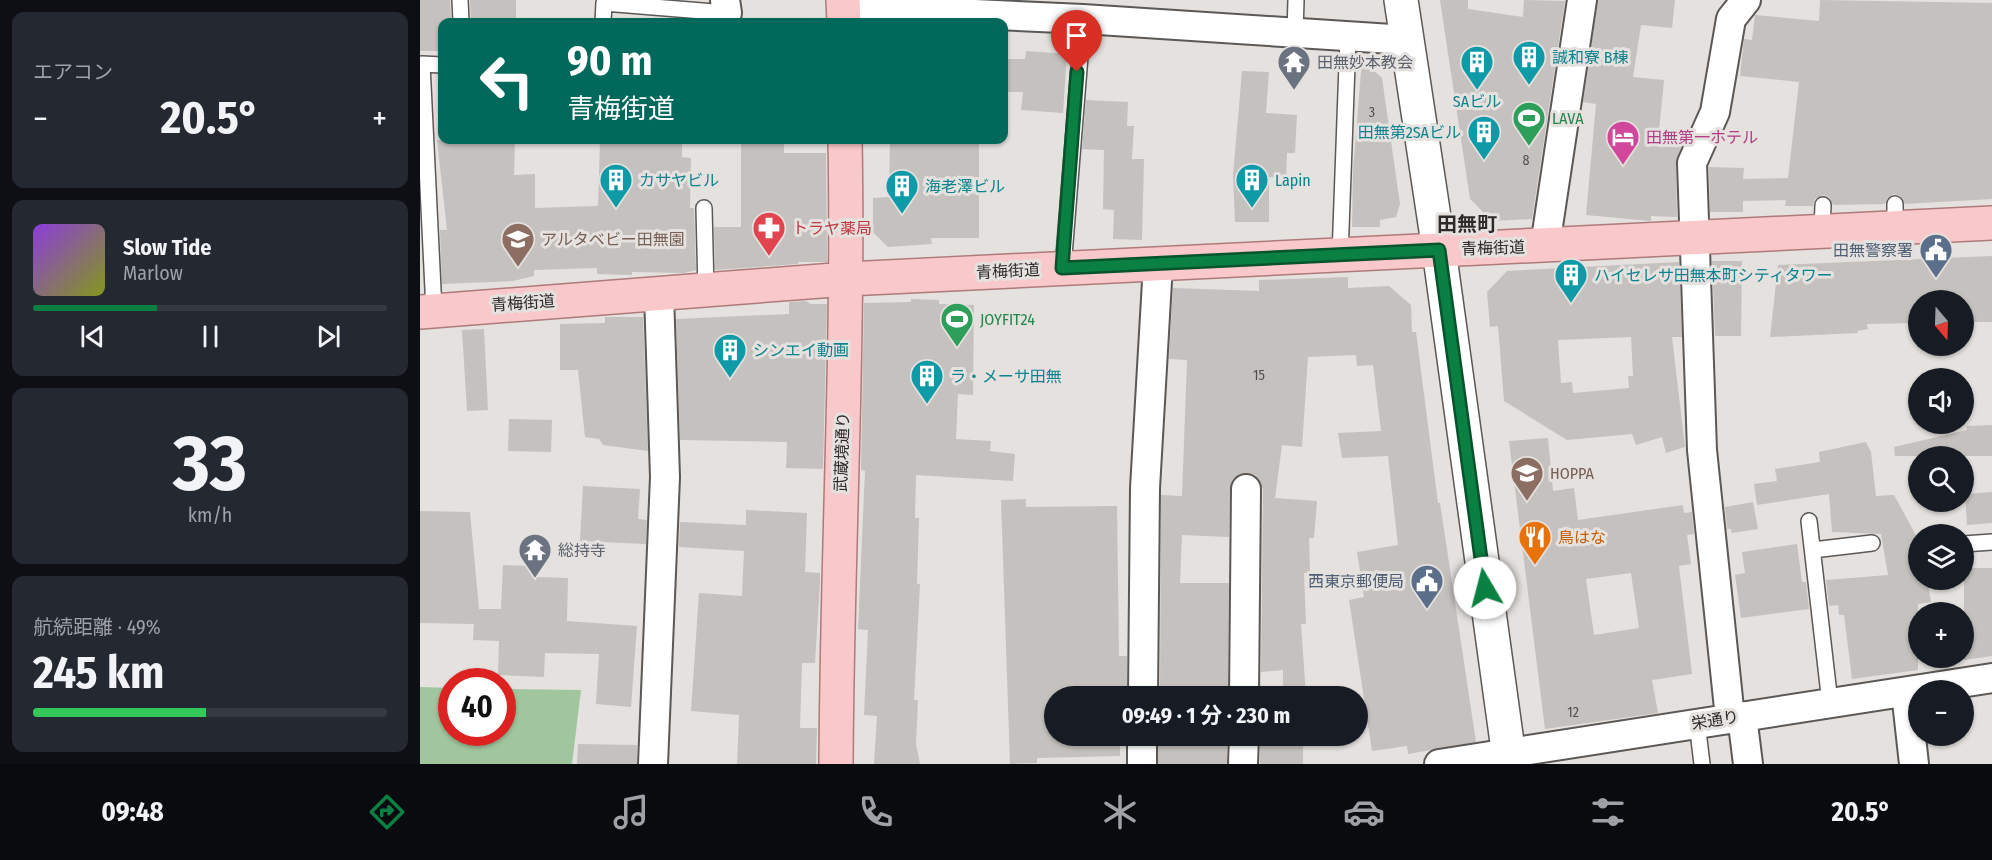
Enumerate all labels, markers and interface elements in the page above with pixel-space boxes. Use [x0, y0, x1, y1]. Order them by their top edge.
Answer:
pin [1051, 10, 1102, 72]
icon: arrive [1060, 19, 1093, 52]
text: 90 m [567, 36, 652, 86]
building icon: 誠和寮 B棟 [1511, 39, 1547, 86]
icon: left [468, 42, 546, 120]
temple icon: 田無妙本教会 [1276, 44, 1312, 91]
building icon: SAビル [1459, 44, 1495, 91]
place label: 誠和寮 B棟 [1552, 48, 1629, 67]
place label: 田無妙本教会 [1317, 53, 1413, 72]
text: エアコン [33, 60, 113, 84]
text: 20.5° [160, 91, 259, 145]
place label: SAビル [1453, 92, 1501, 111]
text: 青梅街道 [567, 93, 675, 125]
text: − [33, 99, 48, 139]
text: + [372, 99, 387, 139]
sports icon: LAVA [1511, 100, 1547, 147]
house number: 3 [1369, 104, 1375, 121]
place label: LAVA [1552, 109, 1584, 128]
building icon: 田無第2SAビル [1466, 114, 1502, 161]
hotel icon: 田無第一ホテル [1605, 119, 1641, 166]
place label: 田無第2SAビル [1358, 123, 1461, 142]
place label: 田無第一ホテル [1646, 128, 1758, 147]
house number: 8 [1523, 152, 1530, 169]
building icon: カサヤビル [598, 162, 634, 209]
building icon: Lapin [1234, 162, 1270, 209]
building icon: 海老澤ビル [884, 168, 920, 215]
place label: カサヤビル [639, 171, 719, 190]
place label: Lapin [1275, 171, 1311, 190]
place label: 海老澤ビル [925, 177, 1005, 196]
pharmacy icon: トラヤ薬局 [751, 210, 787, 257]
district label: 田無町 [1437, 212, 1497, 236]
place label: トラヤ薬局 [792, 219, 872, 238]
school or university icon: アルタベビー田無園 [500, 221, 536, 268]
place label: アルタベビー田無園 [541, 230, 685, 249]
public building icon: 田無警察署 [1918, 232, 1954, 279]
text: Slow Tide [123, 234, 211, 261]
street label: 青梅街道 [1461, 237, 1525, 259]
place label: 田無警察署 [1833, 241, 1913, 260]
building icon: ハイセレサ田無本町シティタワー [1553, 257, 1589, 304]
street label: 青梅街道 [976, 260, 1040, 282]
text: Marlow [123, 261, 183, 285]
place label: ハイセレサ田無本町シティタワー [1594, 266, 1833, 285]
north arrow [1908, 290, 1974, 356]
map controls [1908, 290, 1974, 746]
street label: 青梅街道 [490, 291, 556, 315]
sports icon: JOYFIT24 [939, 301, 975, 348]
place label: JOYFIT24 [980, 310, 1035, 329]
icon: previous [76, 320, 109, 353]
icon: pause [194, 320, 227, 353]
icon: next [312, 320, 345, 353]
building icon: シンエイ動画 [712, 332, 748, 379]
place label: シンエイ動画 [753, 341, 849, 360]
building icon: ラ・メーサ田無 [909, 358, 945, 405]
place label: ラ・メーサ田無 [950, 367, 1062, 386]
house number: 15 [1253, 367, 1265, 384]
button: sound [1908, 368, 1974, 434]
street label: 武蔵境通り [831, 412, 853, 492]
text: 33 [173, 417, 247, 511]
button: search [1908, 446, 1974, 512]
school or university icon: HOPPA [1509, 455, 1545, 502]
place label: HOPPA [1550, 464, 1595, 483]
text: km/h [188, 503, 232, 527]
restaurant icon: 鳥はな [1517, 519, 1553, 566]
button: layers [1908, 524, 1974, 590]
place label: 鳥はな [1558, 528, 1606, 547]
temple icon: 総持寺 [517, 532, 553, 579]
place label: 総持寺 [558, 541, 606, 560]
position arrow [1453, 556, 1517, 620]
public building icon: 西東京郵便局 [1409, 563, 1445, 610]
place label: 西東京郵便局 [1308, 572, 1404, 591]
button: + [1908, 602, 1974, 668]
text: 航続距離 · 49% [33, 615, 161, 639]
text: 245 km [33, 646, 164, 700]
speed limit sign: 40 [438, 668, 516, 746]
button: − [1908, 680, 1974, 746]
text: 09:49 · 1 分 · 230 m [1122, 702, 1290, 729]
house number: 12 [1567, 704, 1579, 721]
street label: 栄通り [1690, 707, 1740, 733]
icon: directions [366, 791, 408, 833]
icon: music [610, 791, 652, 833]
icon: phone [855, 791, 897, 833]
icon: climate [1099, 791, 1141, 833]
icon: car [1343, 791, 1385, 833]
icon: filters [1587, 791, 1629, 833]
text: 09:48 [101, 796, 164, 828]
text: 20.5° [1832, 796, 1891, 828]

